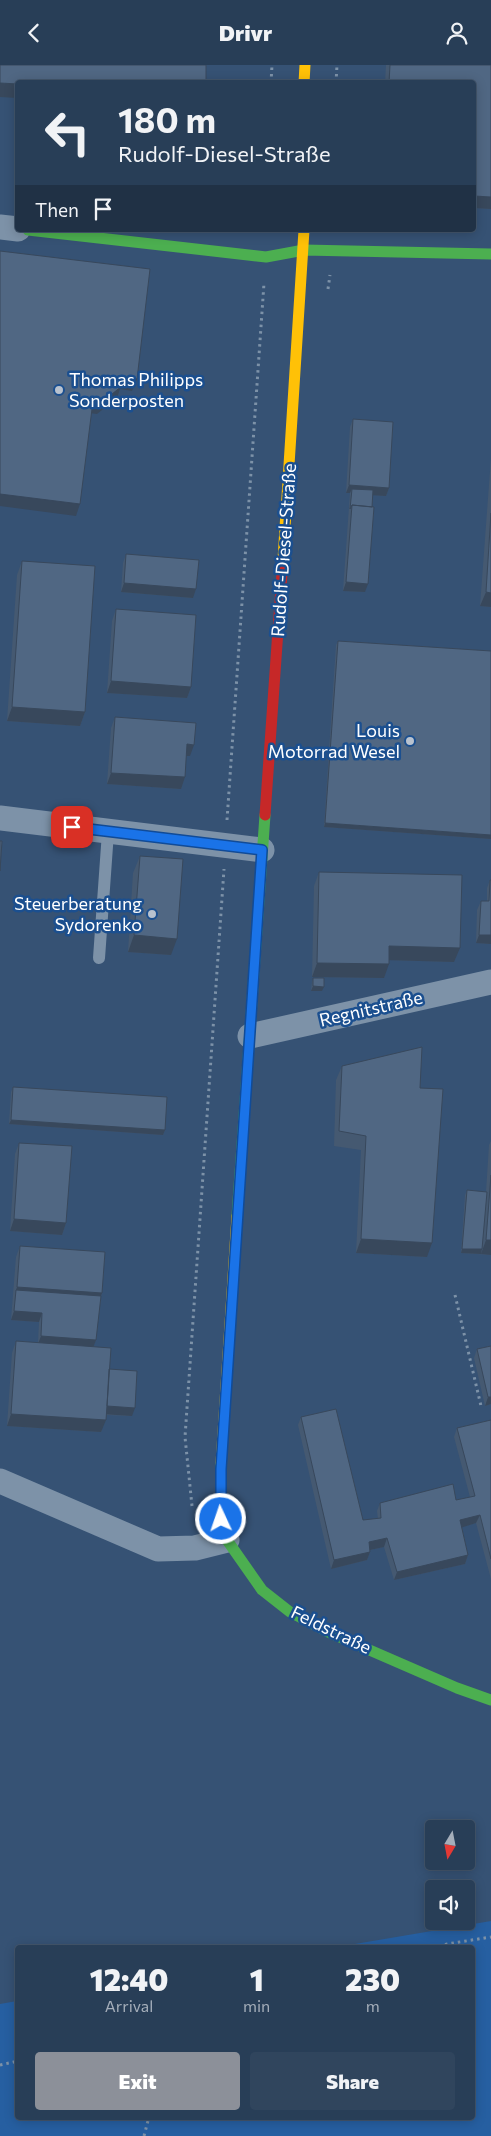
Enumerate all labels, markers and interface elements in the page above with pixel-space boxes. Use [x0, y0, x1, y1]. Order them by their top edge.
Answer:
icon: back [20, 19, 48, 47]
text: Drivr [219, 19, 272, 46]
icon: person [443, 19, 471, 47]
text: 180 m [118, 97, 216, 140]
icon: left [35, 100, 100, 165]
text: Rudolf-Diesel-Straße [118, 140, 331, 167]
icon: arrive [89, 195, 117, 223]
text: Then [35, 198, 79, 221]
place label: Thomas Philipps Sonderposten [69, 368, 203, 411]
marker: Thomas Philipps Sonderposten [53, 384, 65, 396]
street label: Rudolf-Diesel-Straße [266, 462, 300, 637]
place label: Louis Motorrad Wesel [268, 719, 400, 762]
marker: Louis Motorrad Wesel [404, 735, 416, 747]
pin [51, 806, 93, 848]
icon: arrive [58, 813, 86, 841]
place label: Steuerberatung Sydorenko [14, 892, 142, 935]
marker: Steuerberatung Sydorenko [146, 908, 158, 920]
street label: Regnitstraße [317, 985, 425, 1031]
position arrow [194, 1492, 246, 1544]
street label: Feldstraße [288, 1600, 375, 1658]
north arrow [425, 1820, 475, 1870]
map controls [425, 1820, 475, 1930]
button: sound [425, 1880, 475, 1930]
text: 12:40 [90, 1960, 168, 1997]
text: 1 [250, 1960, 264, 1997]
text: 230 [345, 1960, 400, 1997]
text: Arrival [105, 1996, 153, 2015]
text: min [243, 1996, 270, 2015]
text: m [366, 1996, 380, 2015]
button: Exit [35, 2052, 240, 2110]
button: Share [250, 2052, 455, 2110]

